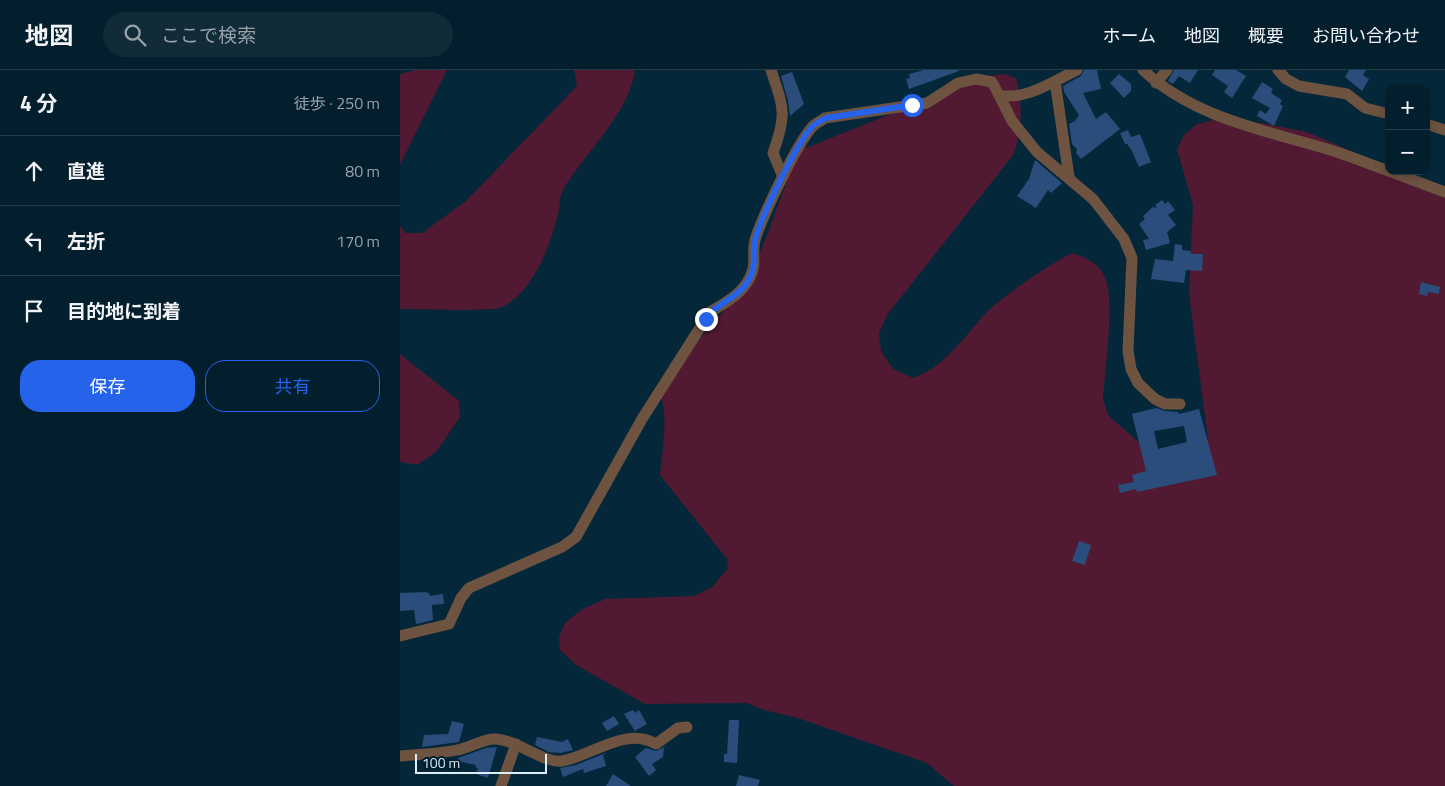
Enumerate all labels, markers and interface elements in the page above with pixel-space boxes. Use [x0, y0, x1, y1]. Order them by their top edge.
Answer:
search box [103, 12, 453, 57]
text: 地図 [25, 17, 73, 53]
text: ここで検索 [161, 20, 256, 49]
icon: search [121, 21, 149, 49]
text: ホーム [1103, 22, 1156, 49]
text: 地図 [1184, 22, 1220, 49]
text: 概要 [1248, 22, 1284, 49]
text: お問い合わせ [1312, 22, 1420, 49]
map controls [1385, 85, 1430, 175]
button: + [1385, 85, 1430, 130]
text: 4 分 [20, 87, 57, 119]
text: 徒歩 · 250 m [294, 91, 380, 115]
route start [901, 94, 924, 117]
button: − [1385, 130, 1430, 175]
text: 直進 [67, 156, 105, 185]
icon: ahead [20, 157, 48, 185]
text: 80 m [345, 159, 380, 183]
text: 左折 [67, 226, 105, 255]
icon: left [20, 227, 48, 255]
text: 170 m [336, 229, 380, 253]
text: 目的地に到着 [67, 296, 181, 325]
icon: arrive [20, 297, 48, 325]
route end [695, 308, 718, 331]
button: 保存 [20, 360, 195, 412]
button: 共有 [205, 360, 380, 412]
scale bar [415, 751, 548, 774]
text: 100 m [422, 752, 460, 773]

